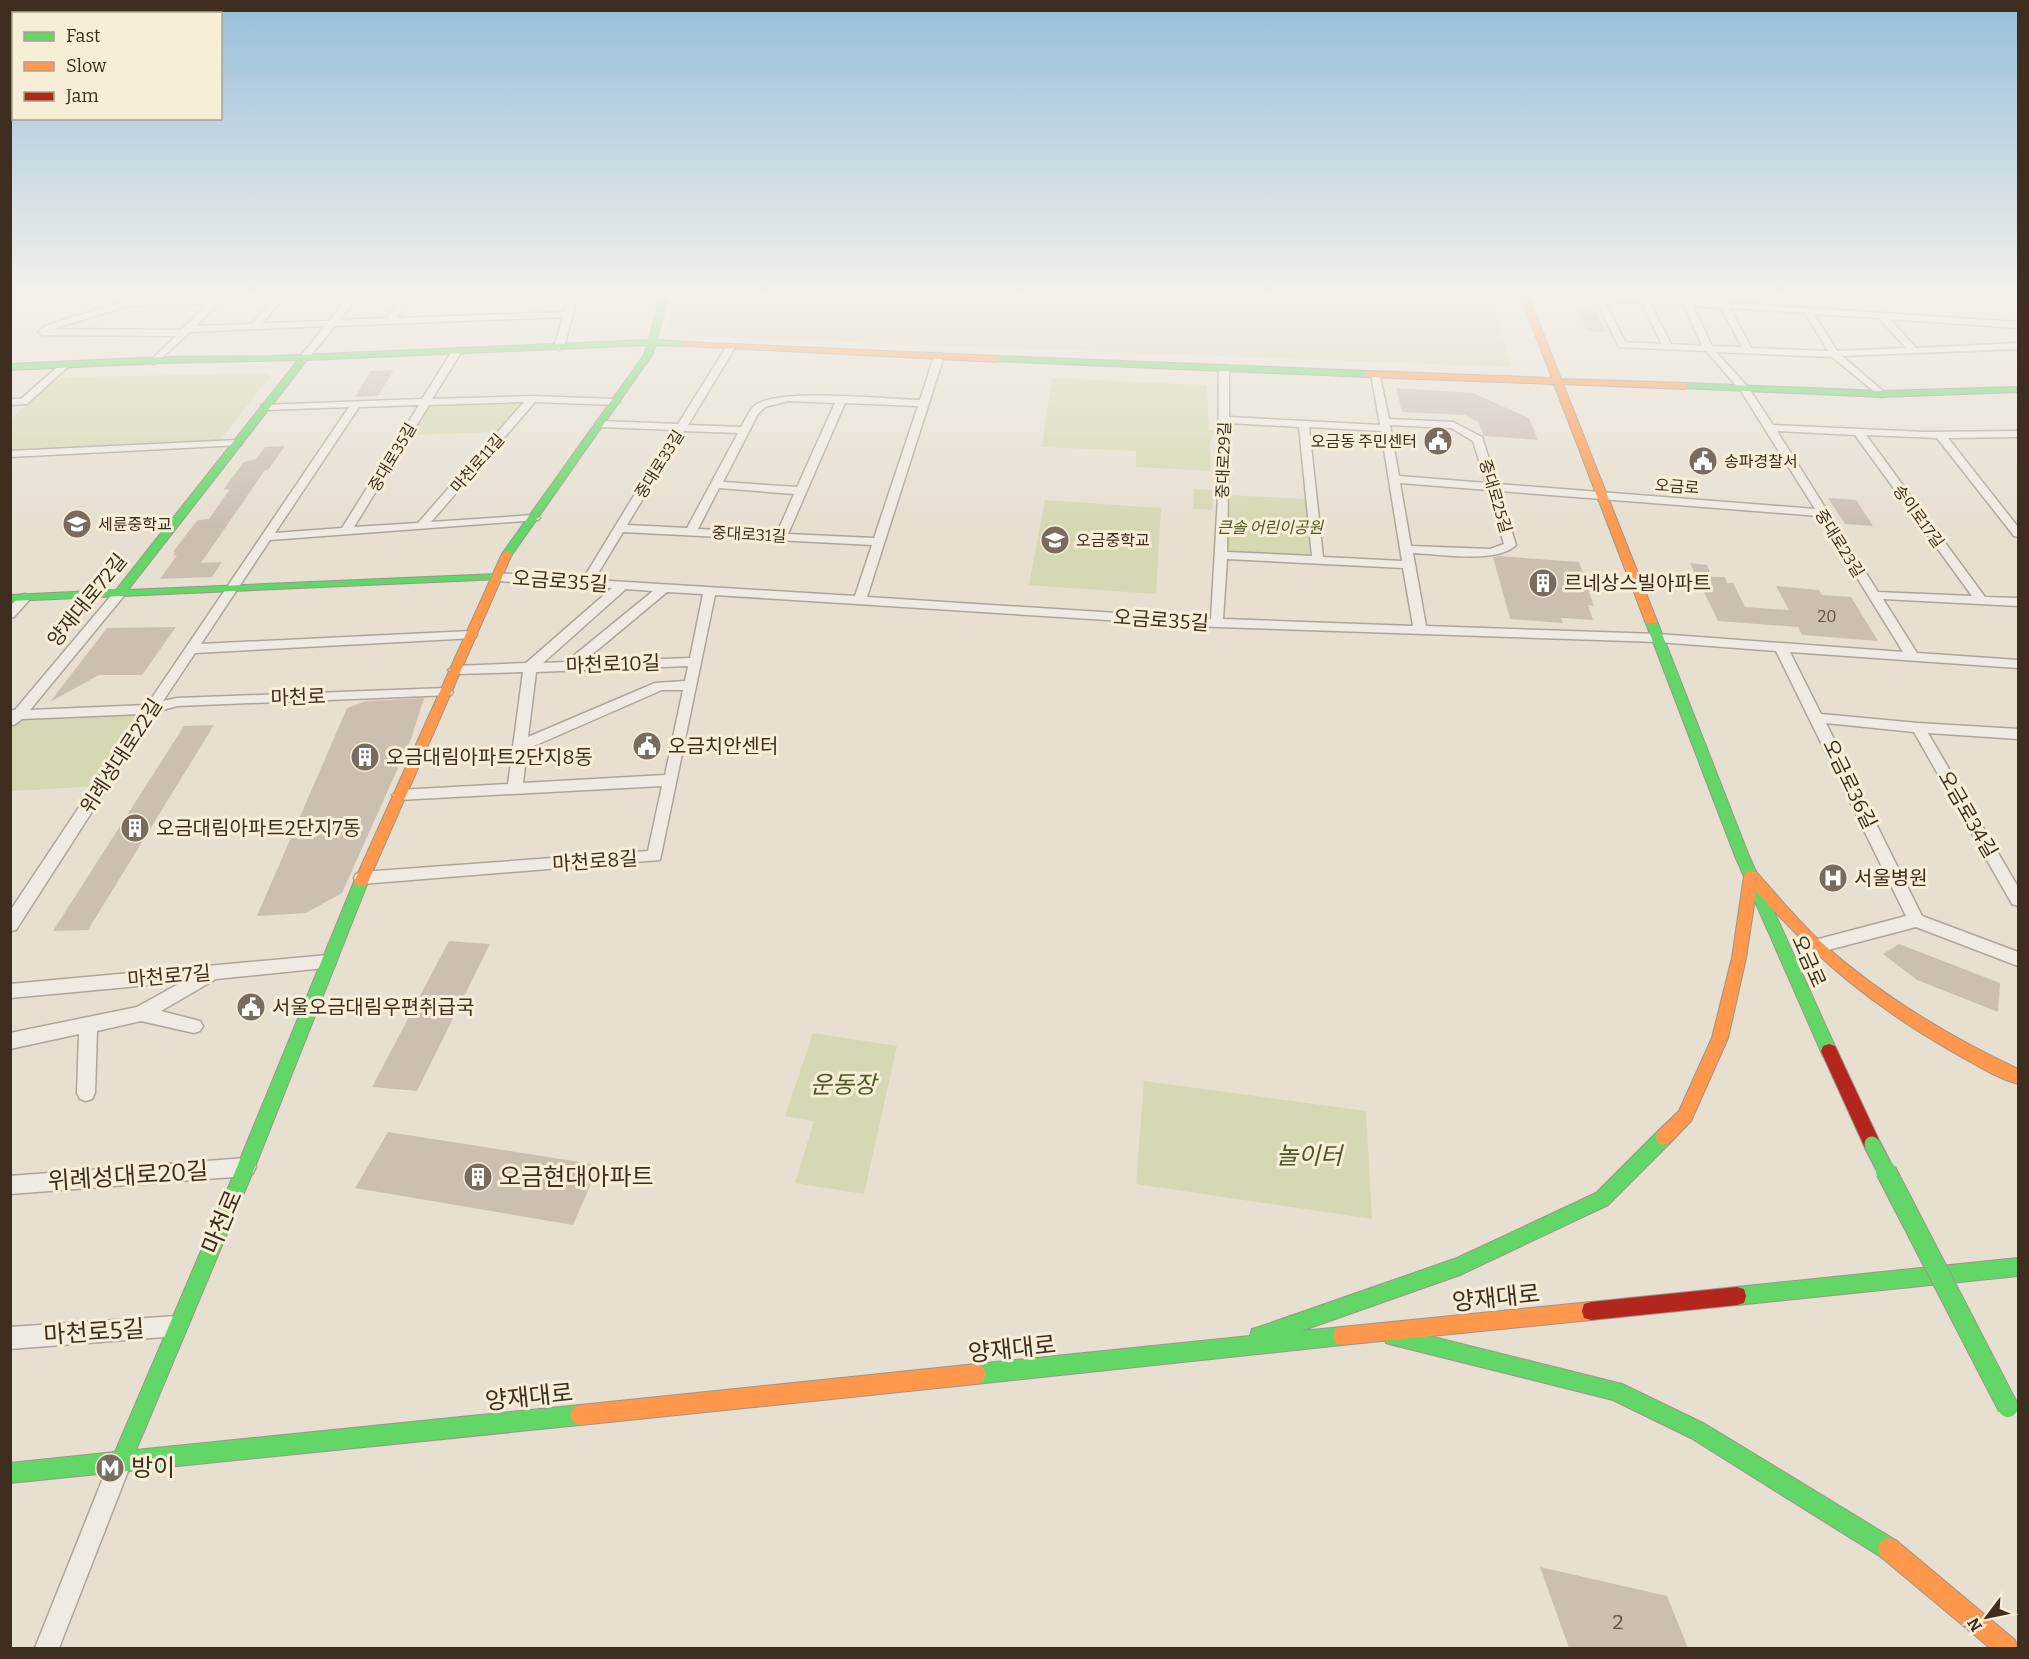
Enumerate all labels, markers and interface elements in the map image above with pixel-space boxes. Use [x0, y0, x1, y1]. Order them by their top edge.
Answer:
legend [12, 12, 222, 120]
text: Fast [66, 25, 101, 47]
text: Slow [66, 55, 107, 77]
text: Jam [65, 85, 99, 107]
street label: 중대로35길 [365, 420, 420, 495]
street label: 중대로29길 [1213, 421, 1234, 499]
public building icon: 오금동 주민센터 [1422, 425, 1454, 457]
street label: 중대로33길 [631, 427, 688, 502]
street label: 마천로11길 [447, 430, 508, 497]
place label: 오금동 주민센터 [1311, 432, 1417, 451]
public building icon: 송파경찰서 [1687, 445, 1719, 477]
place label: 송파경찰서 [1724, 452, 1798, 471]
street label: 중대로25길 [1475, 457, 1516, 535]
street label: 오금로 [1654, 475, 1700, 498]
street label: 송이로17길 [1889, 481, 1948, 552]
street label: 중대로23길 [1811, 506, 1868, 581]
school or university icon: 세륜중학교 [61, 508, 93, 540]
place label: 세륜중학교 [98, 515, 172, 534]
park label: 큰솔 어린이공원 [1217, 518, 1324, 537]
street label: 중대로31길 [711, 523, 787, 546]
school or university icon: 오금중학교 [1039, 524, 1071, 556]
place label: 오금중학교 [1076, 531, 1150, 550]
street label: 양재대로72길 [42, 549, 132, 651]
street label: 오금로35길 [511, 566, 609, 596]
building icon: 르네상스빌아파트 [1527, 567, 1559, 599]
place label: 르네상스빌아파트 [1564, 571, 1711, 595]
street label: 오금로35길 [1112, 605, 1210, 635]
house number: 20 [1818, 607, 1836, 626]
street label: 마천로10길 [565, 650, 661, 678]
street label: 마천로 [270, 684, 326, 710]
street label: 위례성대로22길 [75, 694, 167, 818]
public building icon: 오금치안센터 [631, 730, 663, 762]
place label: 오금치안센터 [668, 734, 778, 758]
street label: 오금로36길 [1818, 735, 1882, 833]
building icon: 오금대림아파트2단지8동 [349, 741, 381, 773]
place label: 오금대림아파트2단지8동 [386, 745, 593, 769]
street label: 오금로34길 [1933, 766, 2003, 862]
building icon: 오금대림아파트2단지7동 [119, 812, 151, 844]
place label: 오금대림아파트2단지7동 [156, 816, 361, 840]
street label: 마천로8길 [551, 846, 639, 876]
hospital icon: 서울병원 [1817, 862, 1849, 894]
place label: 서울병원 [1854, 866, 1928, 890]
street label: 오금로 [1787, 931, 1831, 991]
street label: 마천로7길 [126, 960, 212, 992]
public building icon: 서울오금대림우편취급국 [235, 991, 267, 1023]
place label: 서울오금대림우편취급국 [272, 995, 474, 1019]
park label: 운동장 [810, 1071, 879, 1099]
park label: 놀이터 [1276, 1142, 1345, 1170]
street label: 위례성대로20길 [47, 1156, 209, 1196]
building icon: 오금현대아파트 [462, 1161, 494, 1193]
place label: 오금현대아파트 [499, 1163, 654, 1191]
street label: 마천로 [196, 1186, 248, 1258]
street label: 양재대로 [1451, 1279, 1541, 1317]
street label: 마천로5길 [43, 1315, 145, 1349]
street label: 양재대로 [967, 1330, 1057, 1368]
street label: 양재대로 [484, 1378, 574, 1416]
metro station icon: 방이 [94, 1452, 126, 1484]
place label: 방이 [131, 1454, 175, 1482]
north arrow [1957, 1587, 2017, 1647]
house number: 2 [1613, 1610, 1623, 1634]
text: N [1963, 1614, 1986, 1635]

